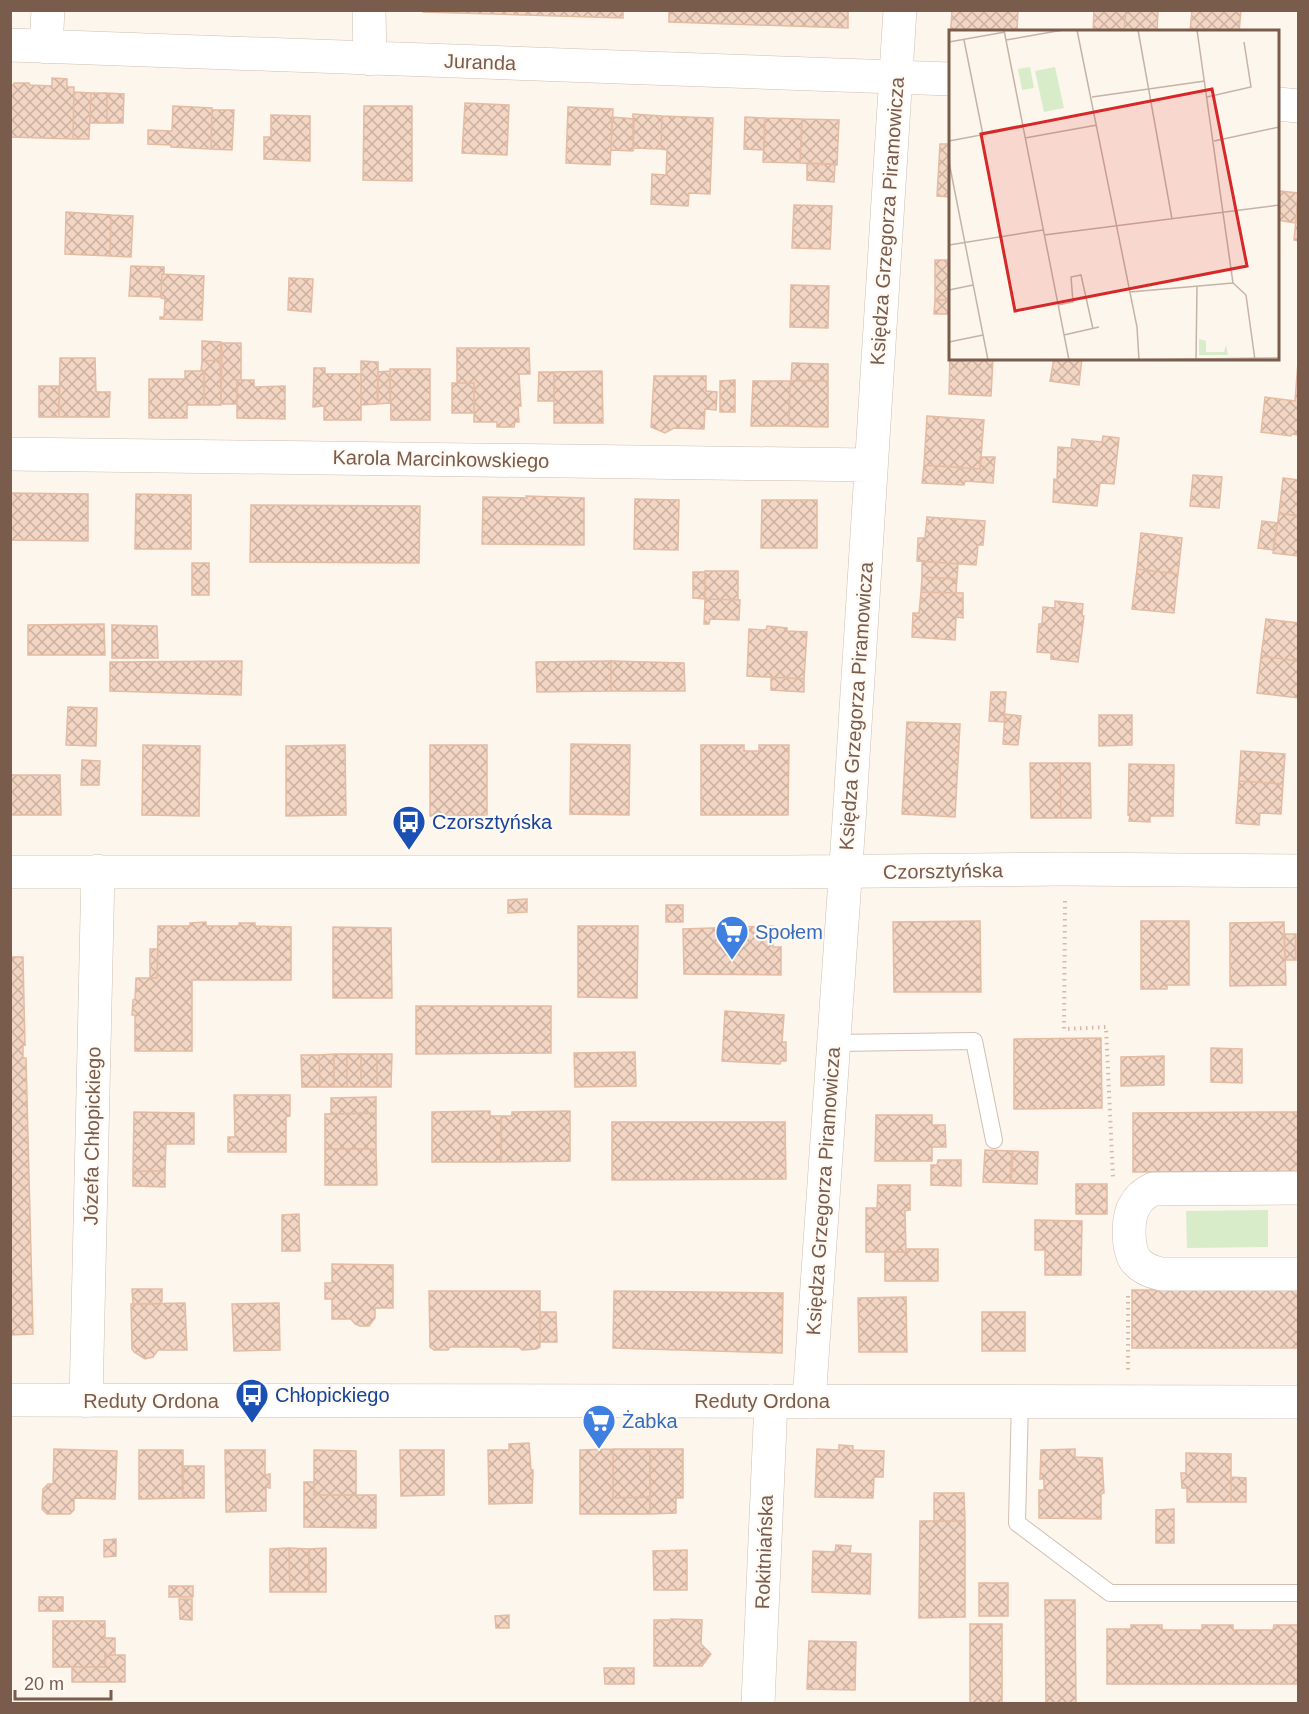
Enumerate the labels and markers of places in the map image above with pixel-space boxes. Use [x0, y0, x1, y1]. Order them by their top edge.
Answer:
bus stop icon: Czorsztyńska [391, 804, 427, 851]
place label: Czorsztyńska [432, 811, 553, 833]
supermarket icon: Społem [714, 914, 750, 961]
place label: Społem [755, 921, 823, 943]
bus stop icon: Chłopickiego [234, 1377, 270, 1424]
place label: Chłopickiego [275, 1384, 390, 1406]
supermarket icon: Żabka [581, 1403, 617, 1450]
place label: Żabka [622, 1410, 678, 1432]

